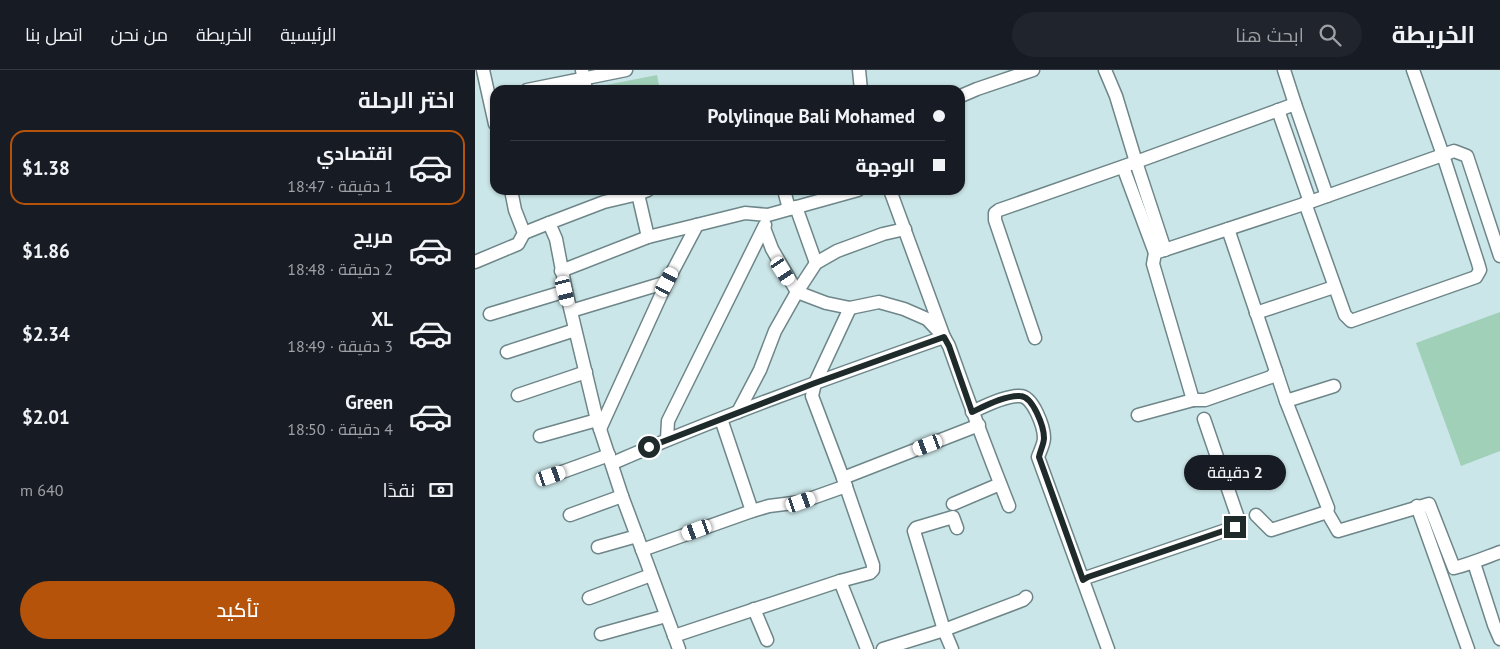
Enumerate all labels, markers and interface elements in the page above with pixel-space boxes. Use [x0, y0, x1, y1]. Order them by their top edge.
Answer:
search box [1012, 12, 1362, 57]
text: الخريطة [1392, 19, 1475, 50]
icon: search [1316, 21, 1344, 49]
text: اتصل بنا [25, 23, 83, 46]
text: من نحن [111, 23, 168, 46]
text: الخريطة [196, 23, 252, 46]
text: الرئيسية [280, 23, 337, 46]
text: ابحث هنا [1235, 23, 1304, 47]
text: اختر الرحلة [358, 86, 455, 114]
text: Polylinque Bali Mohamed [708, 104, 915, 128]
text: اقتصادي [317, 141, 393, 165]
icon: car [408, 145, 453, 190]
text: الوجهة [855, 153, 915, 177]
text: $1.38 [22, 156, 70, 180]
text: 1 دقيقة · 18:47 [287, 176, 393, 196]
text: مريح [353, 224, 393, 248]
icon: car [408, 228, 453, 273]
text: $1.86 [22, 239, 70, 263]
car [768, 254, 797, 288]
text: 2 دقيقة · 18:48 [287, 259, 393, 279]
car [653, 265, 680, 299]
car [554, 275, 575, 307]
text: XL [371, 307, 393, 331]
icon: car [408, 311, 453, 356]
text: $2.34 [22, 322, 70, 346]
text: 3 دقيقة · 18:49 [287, 336, 393, 356]
text: Green [345, 390, 393, 414]
icon: car [408, 394, 453, 439]
text: $2.01 [22, 405, 70, 429]
text: 4 دقيقة · 18:50 [287, 419, 393, 439]
car [911, 433, 944, 457]
route start [638, 436, 660, 458]
callout: 2 دقيقة [1184, 454, 1286, 490]
text: 2 دقيقة [1207, 462, 1263, 482]
car [534, 464, 567, 488]
icon: cash [427, 476, 455, 504]
text: نقدًا [383, 478, 415, 502]
text: 640 m [20, 480, 63, 500]
car [784, 490, 817, 514]
route end [1224, 516, 1246, 538]
car [680, 518, 713, 542]
button: تأكيد [20, 581, 455, 639]

